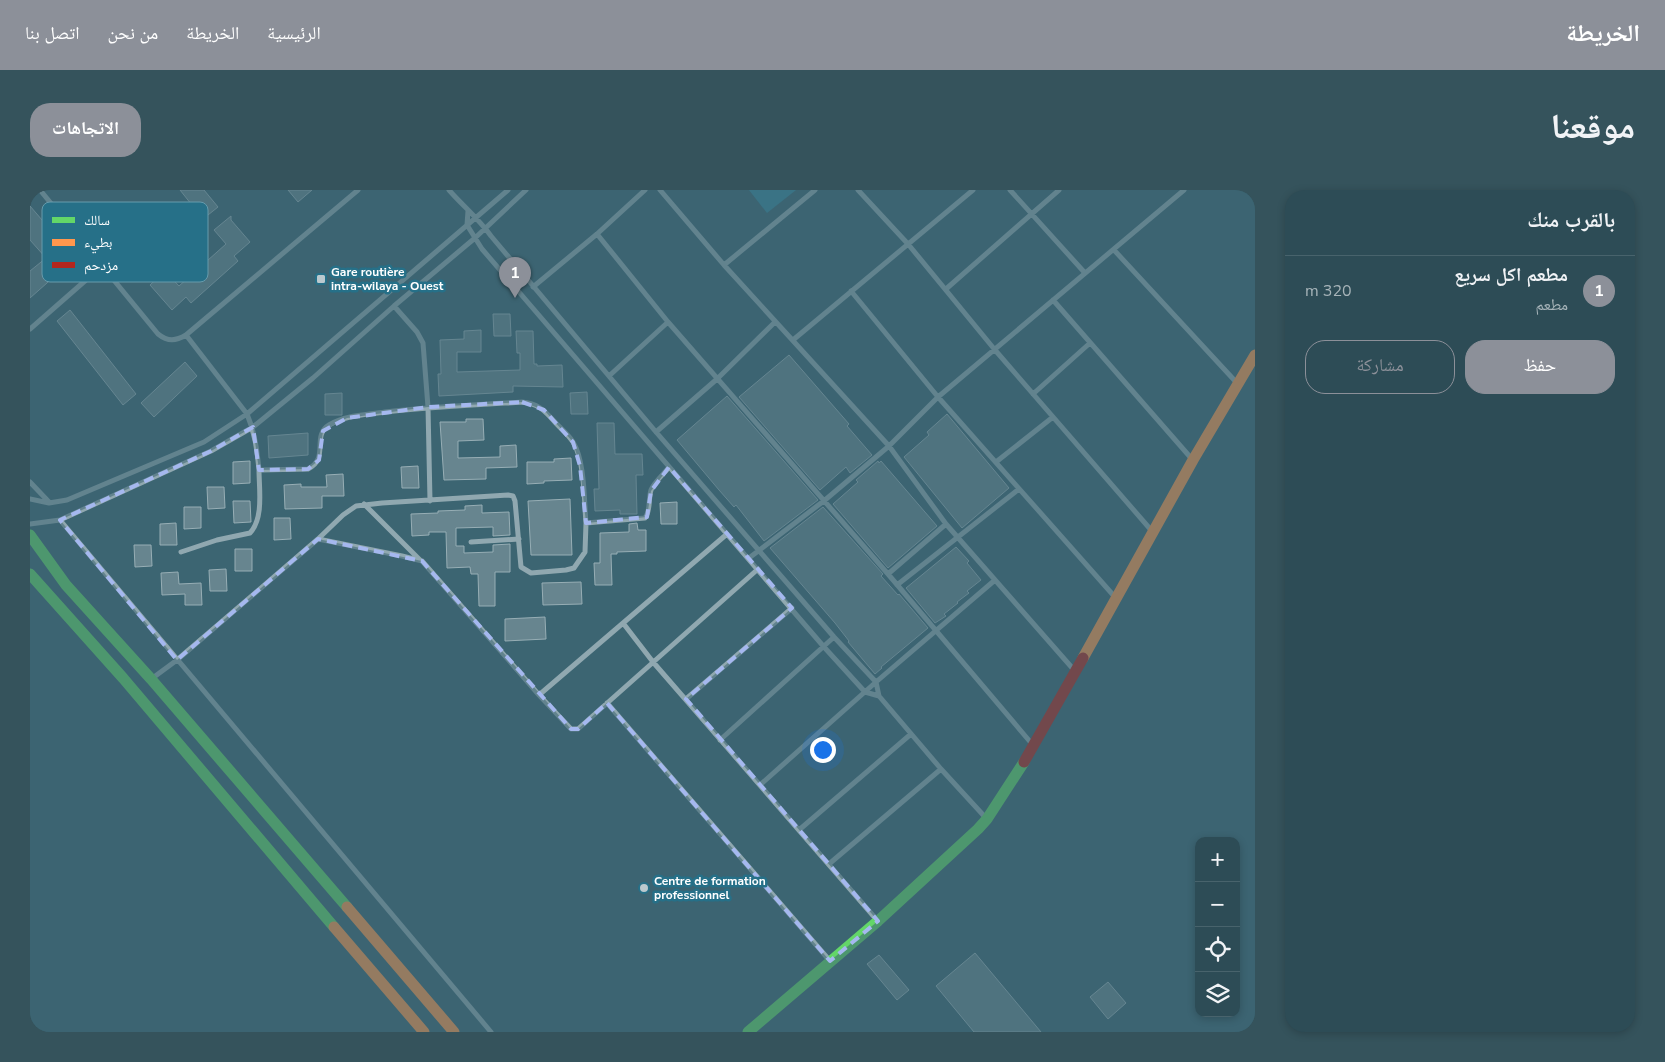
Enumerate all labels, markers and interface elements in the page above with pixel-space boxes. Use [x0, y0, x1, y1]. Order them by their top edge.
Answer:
text: الخريطة [1566, 17, 1640, 49]
text: اتصل بنا [25, 21, 80, 45]
text: من نحن [108, 21, 158, 45]
text: الخريطة [186, 21, 239, 45]
text: الرئيسية [267, 21, 321, 45]
button: الاتجاهات [30, 103, 141, 157]
text: موقعنا [1550, 103, 1635, 150]
legend [42, 202, 208, 282]
text: بالقرب منك [1527, 206, 1615, 234]
text: سالك [84, 211, 110, 230]
text: بطيء [84, 233, 113, 254]
text: مزدحم [84, 256, 118, 275]
pin: 1 [499, 257, 531, 298]
text: مطعم اكل سريع [1454, 262, 1568, 288]
place label: Gare routière intra-wilaya - Ouest [331, 264, 444, 294]
marker: Gare routière intra-wilaya - Ouest [315, 273, 327, 285]
text: 320 m [1305, 280, 1352, 302]
text: 1 [1594, 280, 1604, 302]
text: مطعم [1536, 294, 1568, 316]
button: مشاركة [1305, 340, 1455, 394]
button: حفظ [1465, 340, 1615, 394]
your location [810, 737, 836, 763]
map controls [1195, 837, 1240, 1017]
button: + [1195, 837, 1240, 882]
place label: Centre de formation professionnel [654, 873, 766, 903]
marker: Centre de formation professionnel [638, 882, 650, 894]
button: − [1195, 882, 1240, 927]
button: locate [1195, 927, 1240, 972]
button: layers [1195, 972, 1240, 1017]

